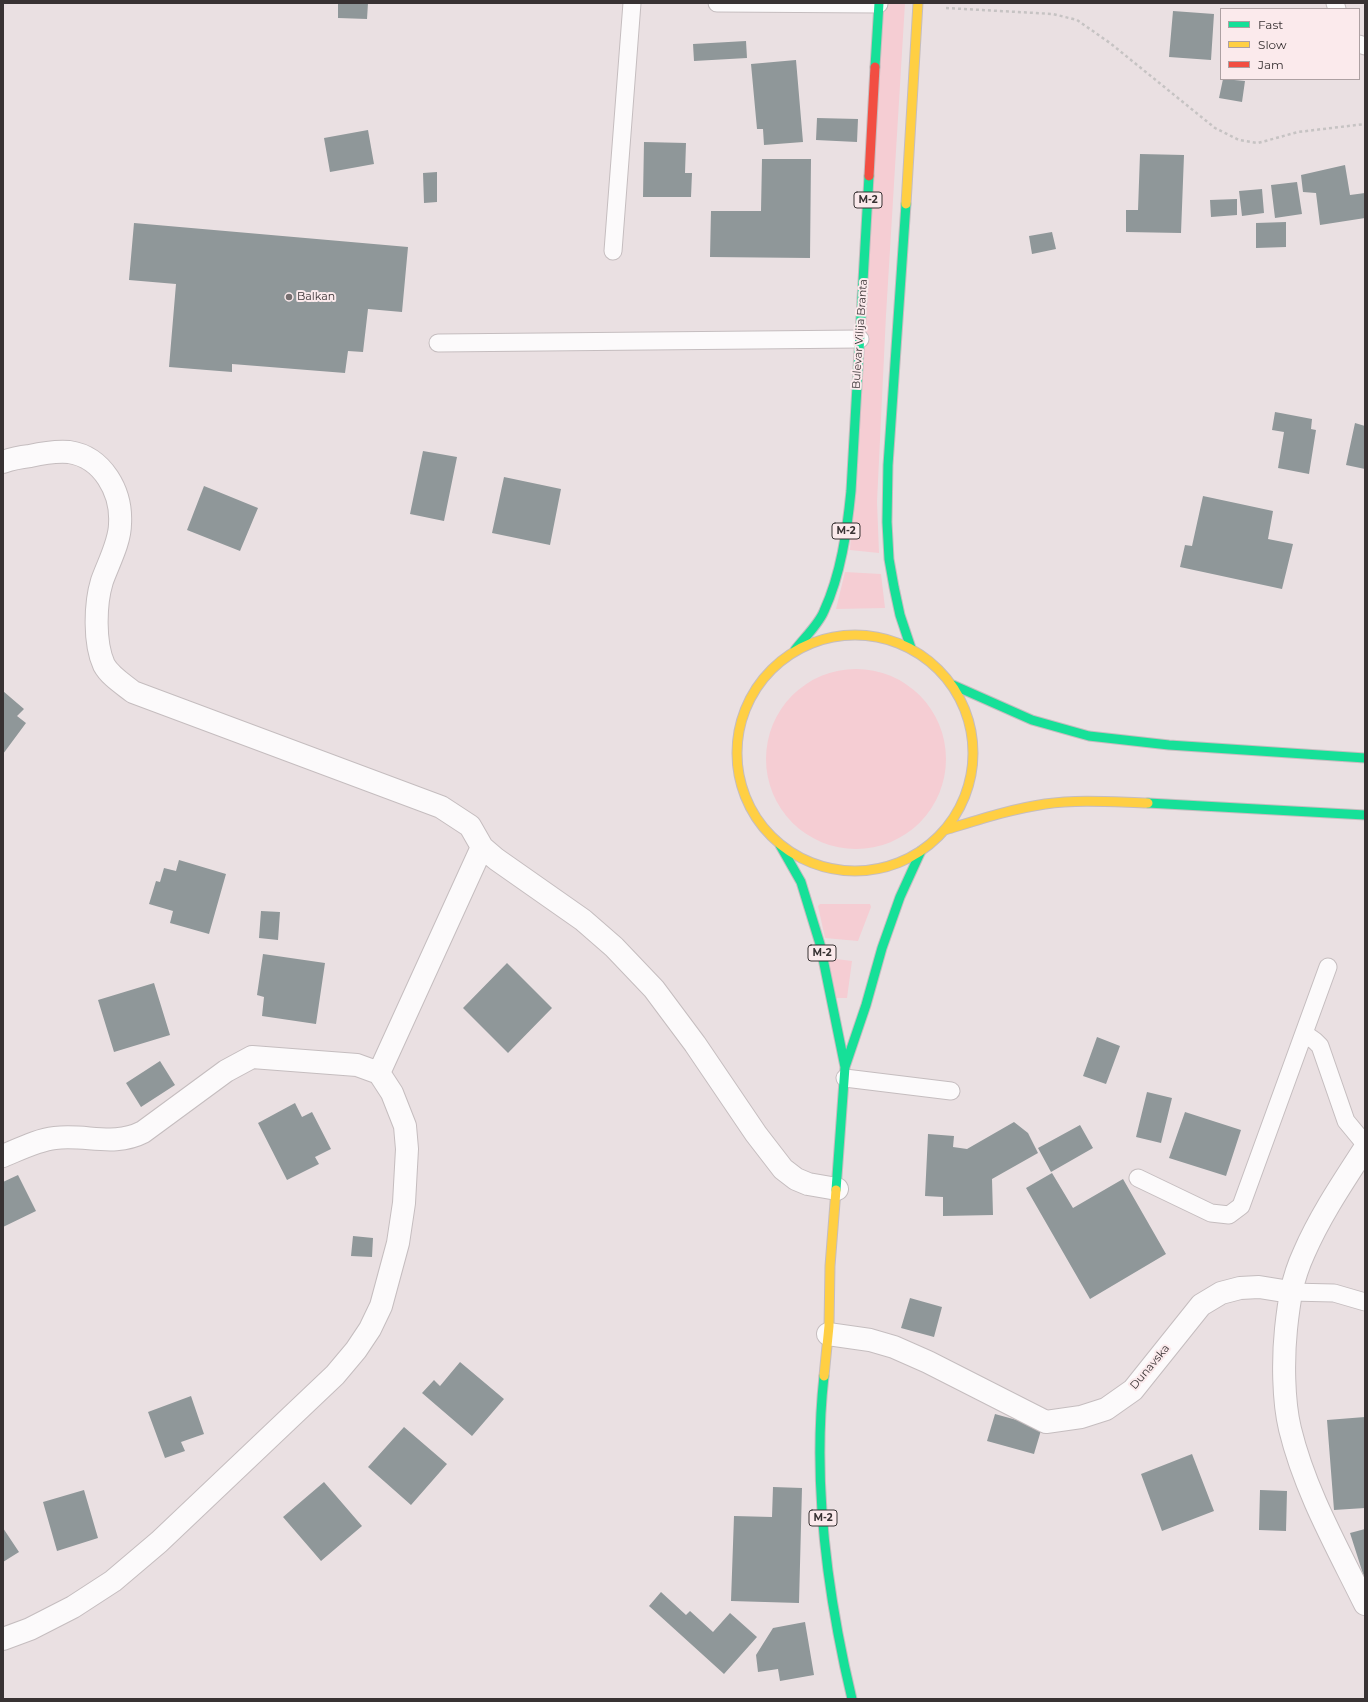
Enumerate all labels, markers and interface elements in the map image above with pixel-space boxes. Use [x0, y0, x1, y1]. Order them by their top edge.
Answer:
legend [1220, 8, 1360, 80]
text: Fast [1258, 17, 1283, 32]
text: Slow [1258, 37, 1287, 52]
text: Jam [1258, 57, 1284, 72]
road number: M-2 [854, 192, 882, 208]
street label: Bulevar Vilija Branta [850, 278, 870, 390]
place label: Balkan [297, 290, 335, 304]
marker: Balkan [284, 292, 294, 302]
road number: M-2 [832, 523, 860, 539]
road number: M-2 [808, 945, 836, 961]
street label: Dunavska [1127, 1342, 1173, 1392]
road number: M-2 [809, 1510, 837, 1526]

